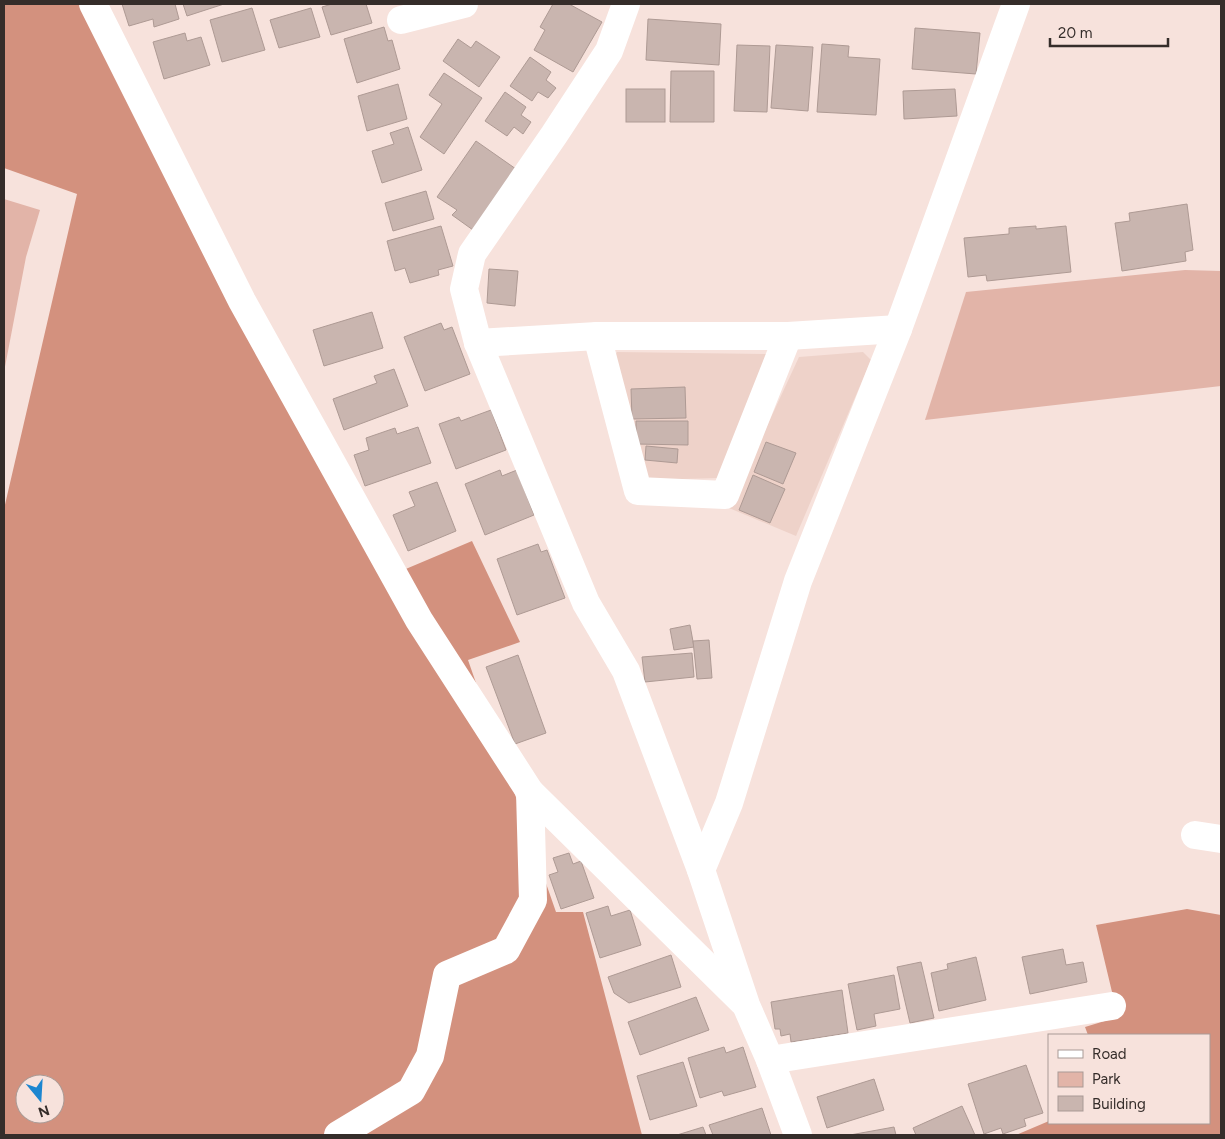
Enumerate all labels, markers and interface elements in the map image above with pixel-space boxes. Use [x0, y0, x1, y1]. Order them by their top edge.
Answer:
scale bar [1050, 15, 1168, 47]
text: 20 m [1058, 24, 1092, 42]
legend [1048, 1034, 1210, 1124]
text: Road [1092, 1045, 1127, 1063]
text: Park [1092, 1070, 1121, 1088]
north arrow [15, 1074, 65, 1124]
text: Building [1092, 1095, 1146, 1113]
text: N [36, 1101, 52, 1121]

